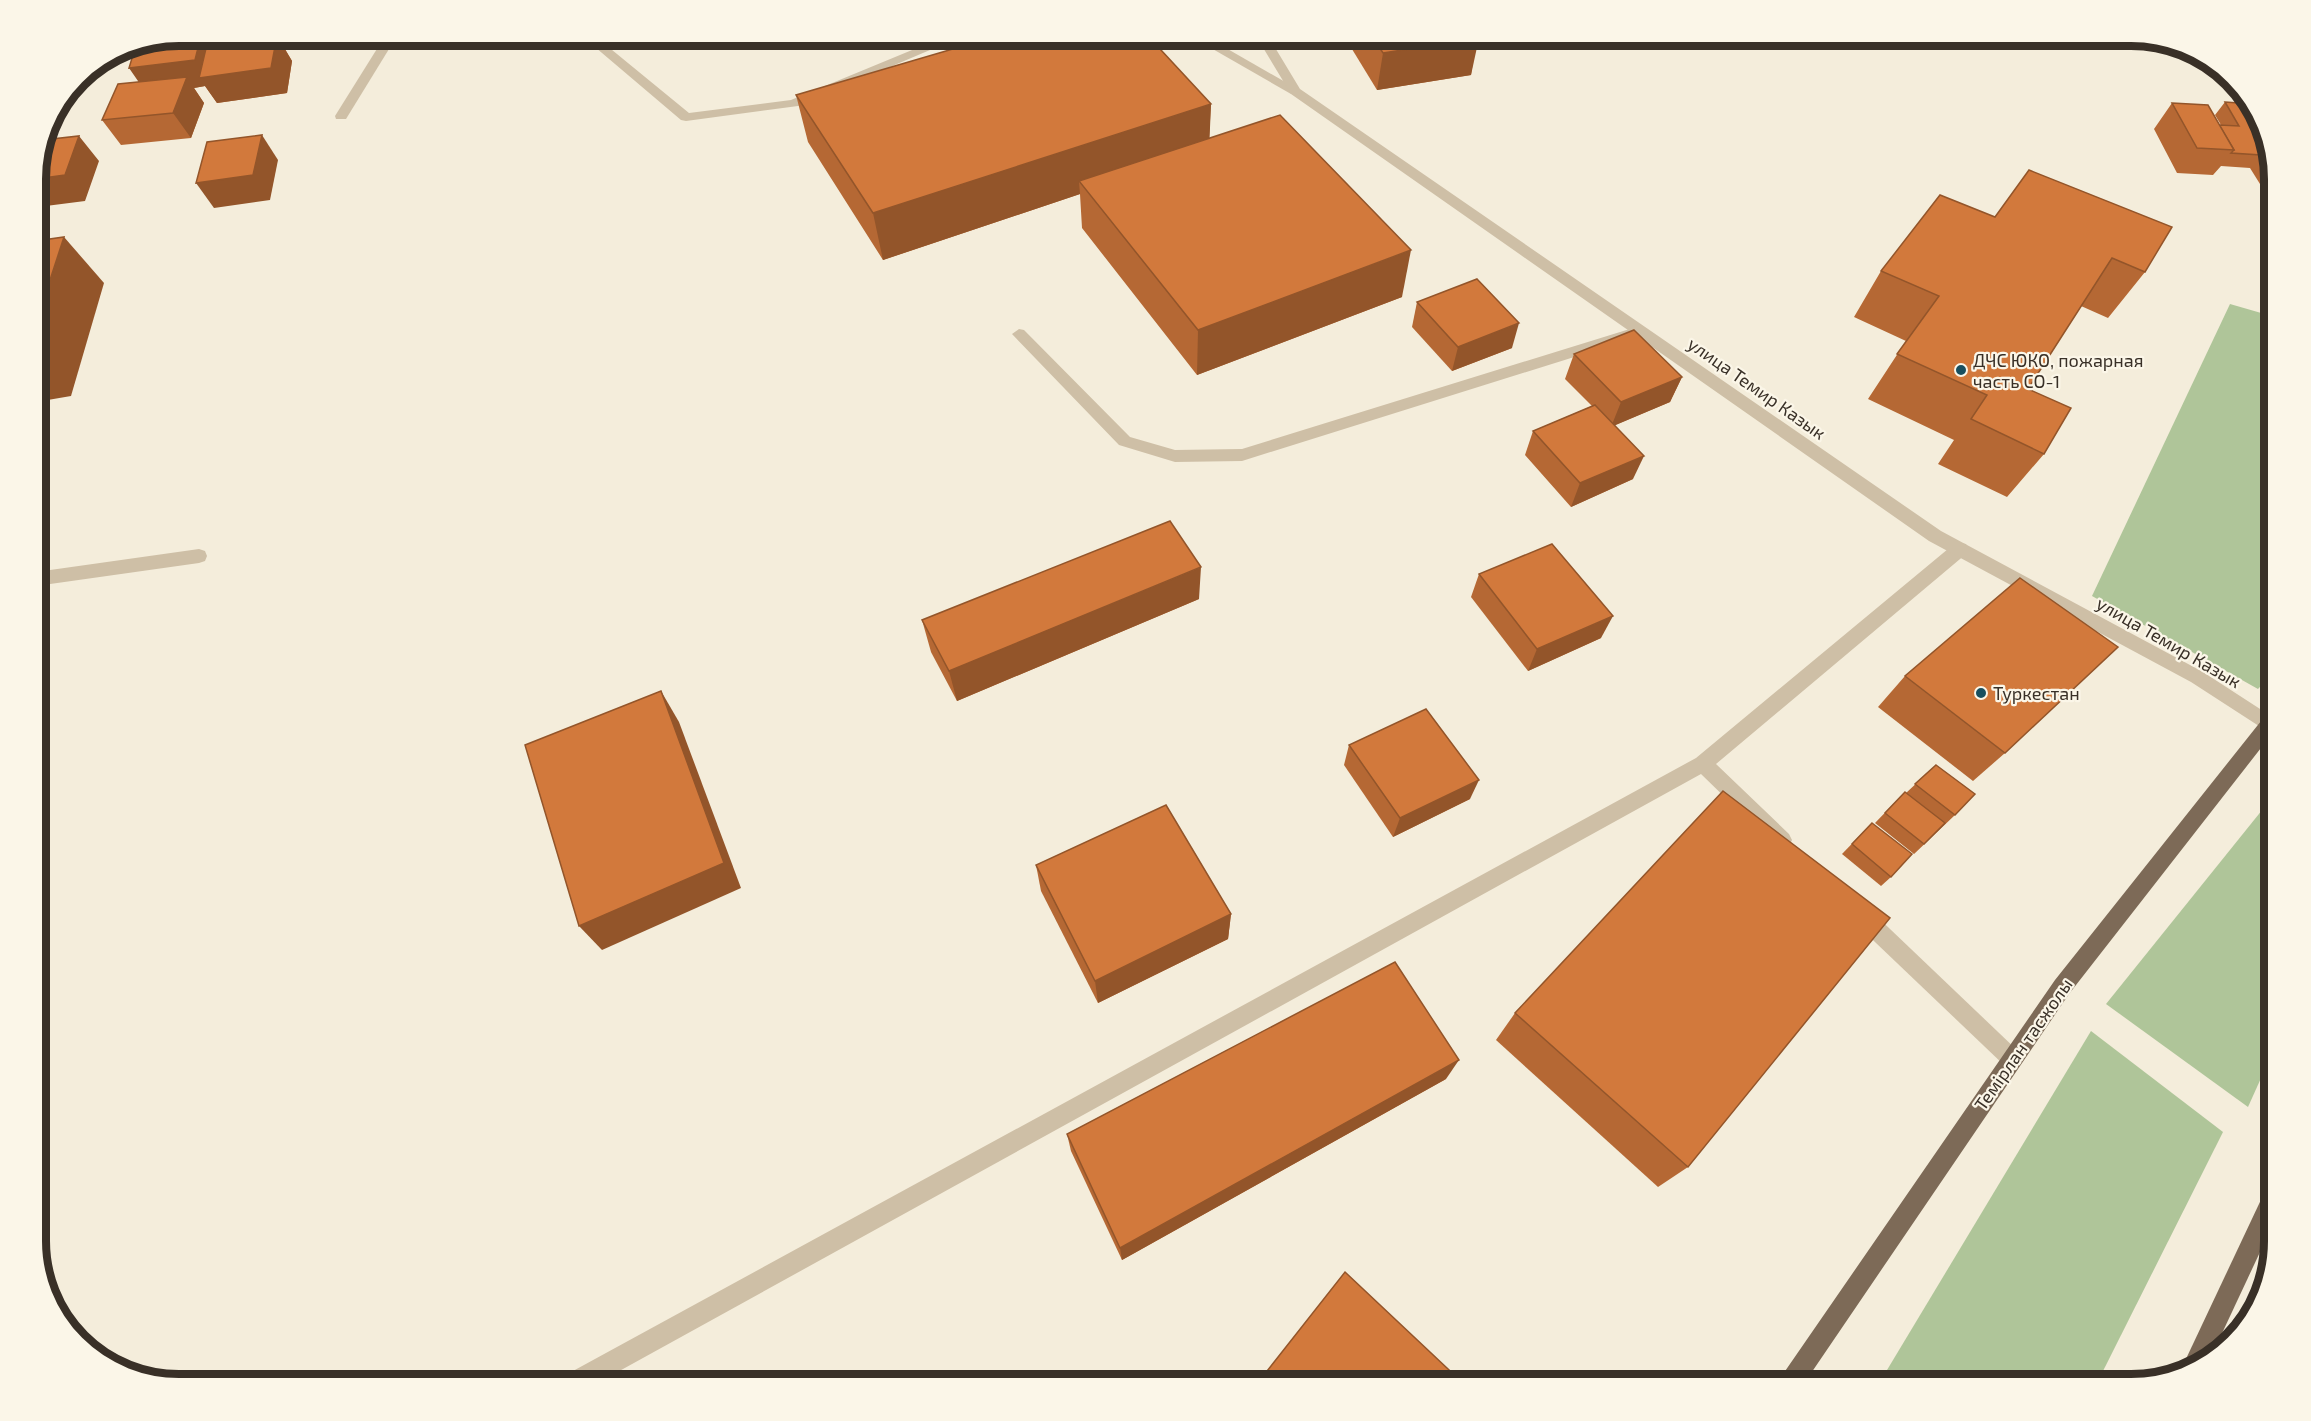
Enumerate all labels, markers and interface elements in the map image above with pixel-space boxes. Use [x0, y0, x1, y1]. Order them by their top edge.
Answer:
street label: улица Темир Казык [1684, 332, 1830, 444]
place label: ДЧС ЮКО, пожарная часть СО-1 [1973, 349, 2144, 392]
marker: ДЧС ЮКО, пожарная часть СО-1 [1954, 363, 1968, 377]
street label: улица Темир Казык [2093, 592, 2246, 693]
place label: Туркестан [1993, 682, 2080, 704]
marker: Туркестан [1974, 686, 1988, 700]
street label: Темірлан тасжолы [1969, 974, 2077, 1114]

